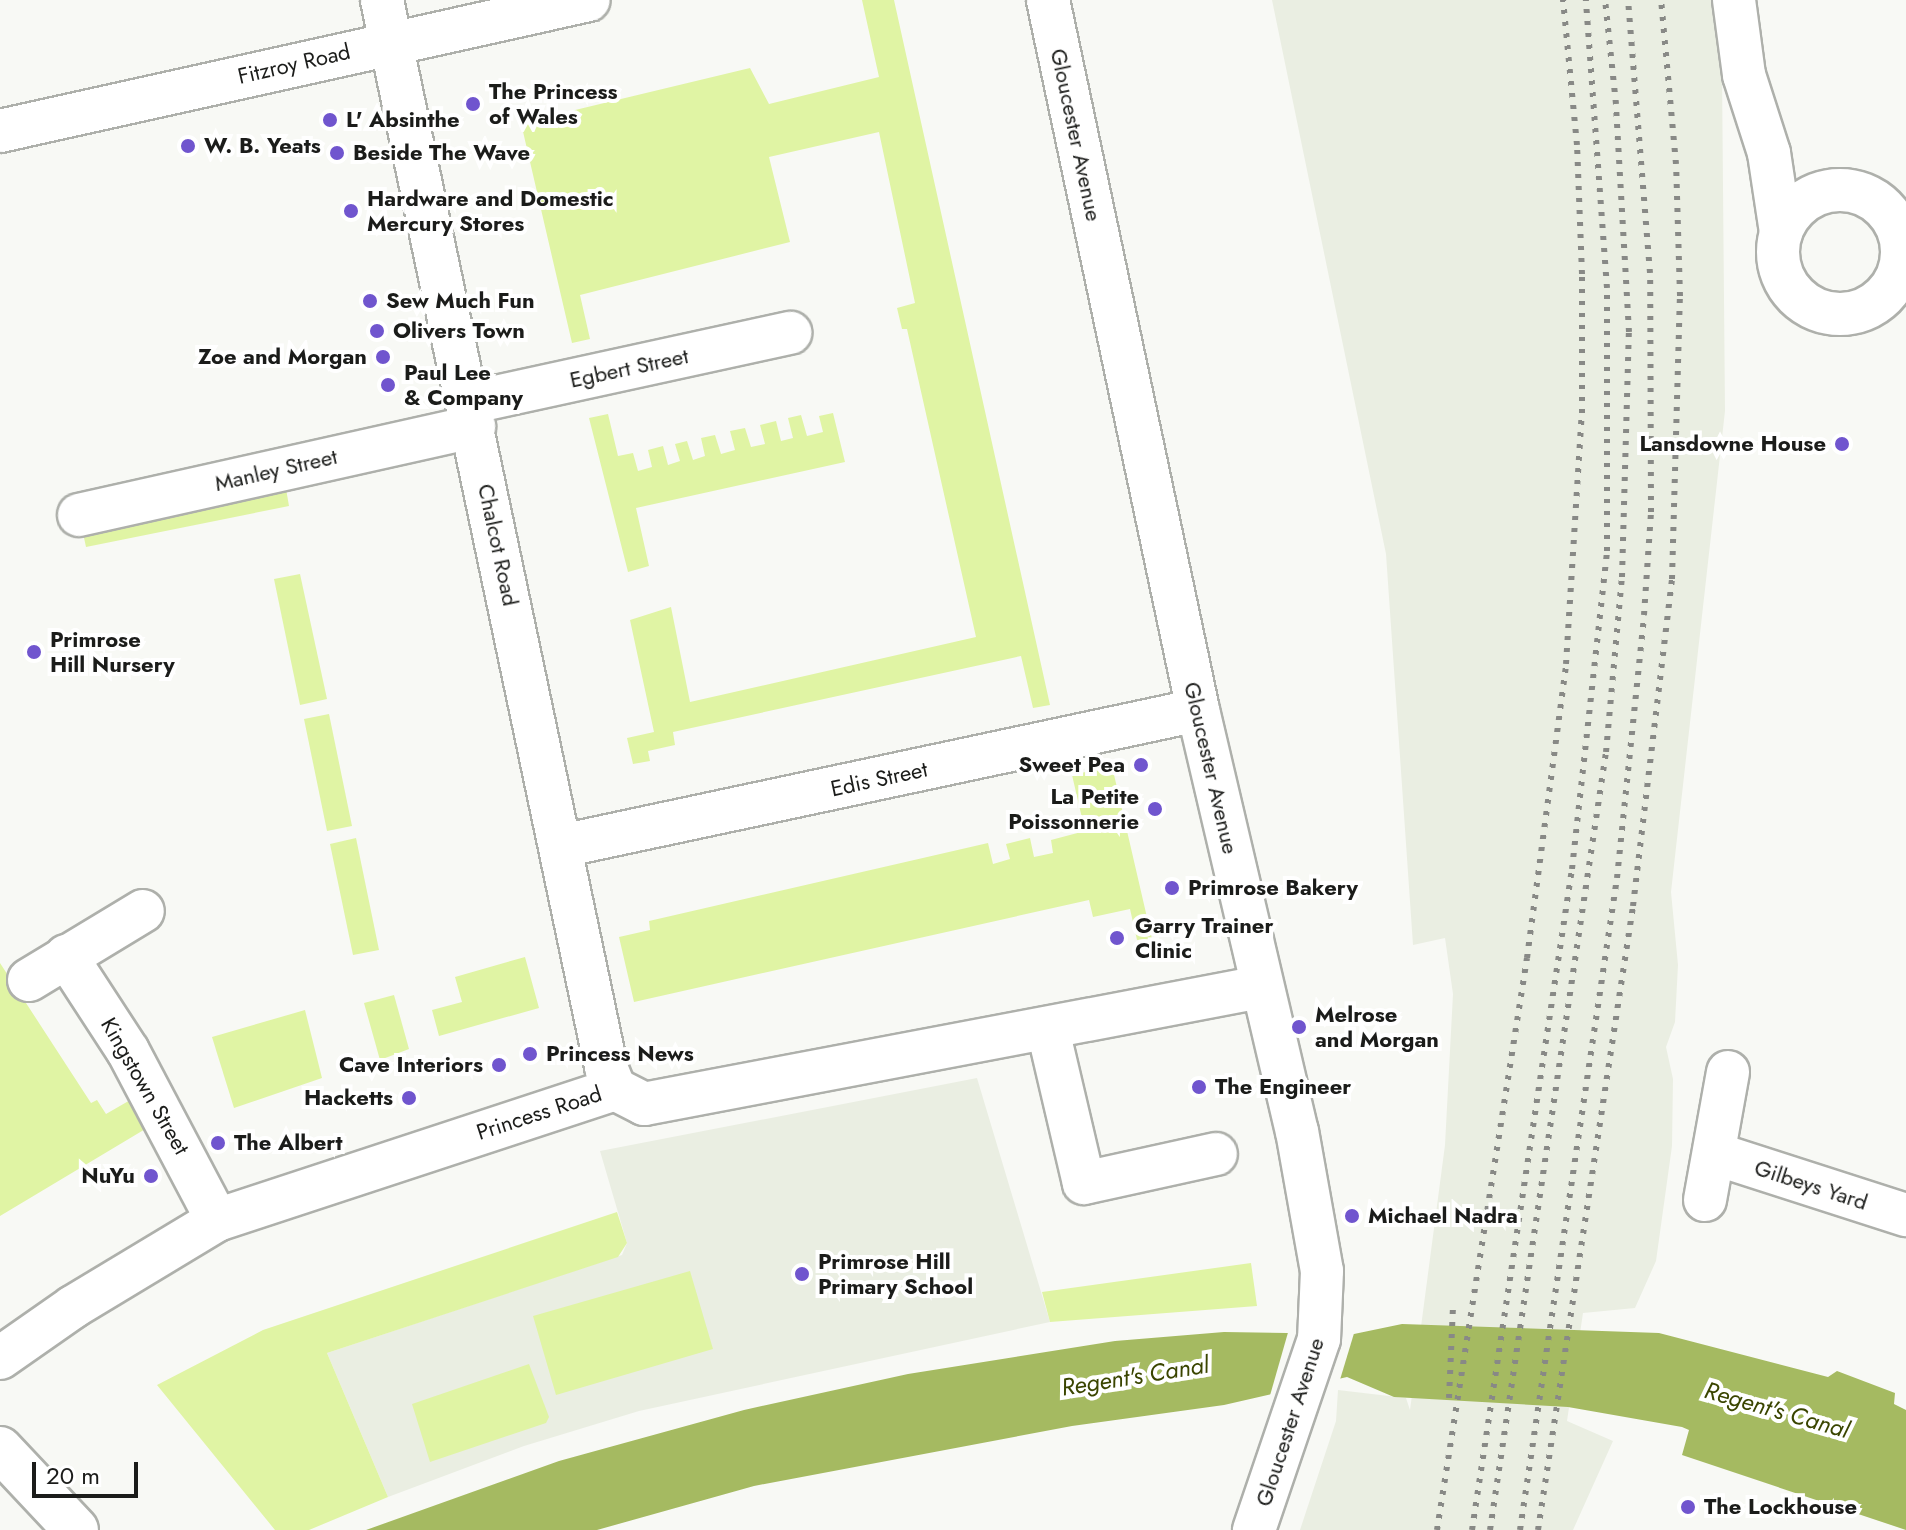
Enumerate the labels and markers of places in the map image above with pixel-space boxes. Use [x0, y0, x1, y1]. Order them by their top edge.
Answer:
place label: The Princess of Wales [489, 78, 618, 130]
marker: The Princess of Wales [464, 95, 482, 113]
place label: L' Absinthe [346, 107, 460, 133]
marker: L' Absinthe [321, 111, 339, 129]
place label: W. B. Yeats [204, 133, 321, 159]
marker: W. B. Yeats [179, 137, 197, 155]
place label: Beside The Wave [353, 140, 530, 166]
marker: Beside The Wave [328, 144, 346, 162]
place label: Hardware and Domestic Mercury Stores [367, 185, 614, 236]
marker: Hardware and Domestic Mercury Stores [342, 202, 360, 220]
place label: Sew Much Fun [386, 288, 535, 314]
marker: Sew Much Fun [361, 292, 379, 310]
place label: Olivers Town [393, 318, 525, 344]
marker: Olivers Town [368, 322, 386, 340]
place label: Zoe and Morgan [198, 344, 367, 370]
marker: Zoe and Morgan [374, 348, 392, 366]
place label: Paul Lee & Company [404, 359, 523, 410]
marker: Paul Lee & Company [379, 376, 397, 394]
place label: Lansdowne House [1639, 431, 1826, 457]
marker: Lansdowne House [1833, 435, 1851, 453]
place label: Primrose Hill Nursery [50, 626, 175, 678]
marker: Primrose Hill Nursery [25, 643, 43, 661]
place label: Sweet Pea [1019, 752, 1125, 778]
marker: Sweet Pea [1132, 756, 1150, 774]
place label: La Petite Poissonnerie [1008, 783, 1139, 834]
marker: La Petite Poissonnerie [1146, 800, 1164, 818]
place label: Primrose Bakery [1188, 875, 1358, 901]
marker: Primrose Bakery [1163, 879, 1181, 897]
place label: Garry Trainer Clinic [1135, 912, 1273, 964]
marker: Garry Trainer Clinic [1106, 927, 1128, 949]
place label: Melrose and Morgan [1315, 1001, 1439, 1052]
marker: Melrose and Morgan [1290, 1018, 1308, 1036]
place label: Princess News [546, 1041, 694, 1067]
marker: Princess News [521, 1045, 539, 1063]
place label: Cave Interiors [339, 1052, 483, 1078]
marker: Cave Interiors [490, 1056, 508, 1074]
place label: The Engineer [1215, 1074, 1351, 1100]
marker: The Engineer [1190, 1078, 1208, 1096]
place label: Hacketts [304, 1085, 393, 1111]
marker: Hacketts [400, 1089, 418, 1107]
place label: The Albert [234, 1130, 342, 1156]
marker: The Albert [209, 1134, 227, 1152]
place label: NuYu [81, 1163, 135, 1189]
marker: NuYu [142, 1167, 160, 1185]
place label: Michael Nadra [1368, 1203, 1518, 1229]
marker: Michael Nadra [1343, 1207, 1361, 1225]
place label: Primrose Hill Primary School [818, 1248, 973, 1300]
marker: Primrose Hill Primary School [793, 1265, 811, 1283]
place label: The Lockhouse [1704, 1494, 1857, 1520]
marker: The Lockhouse [1679, 1498, 1697, 1516]

